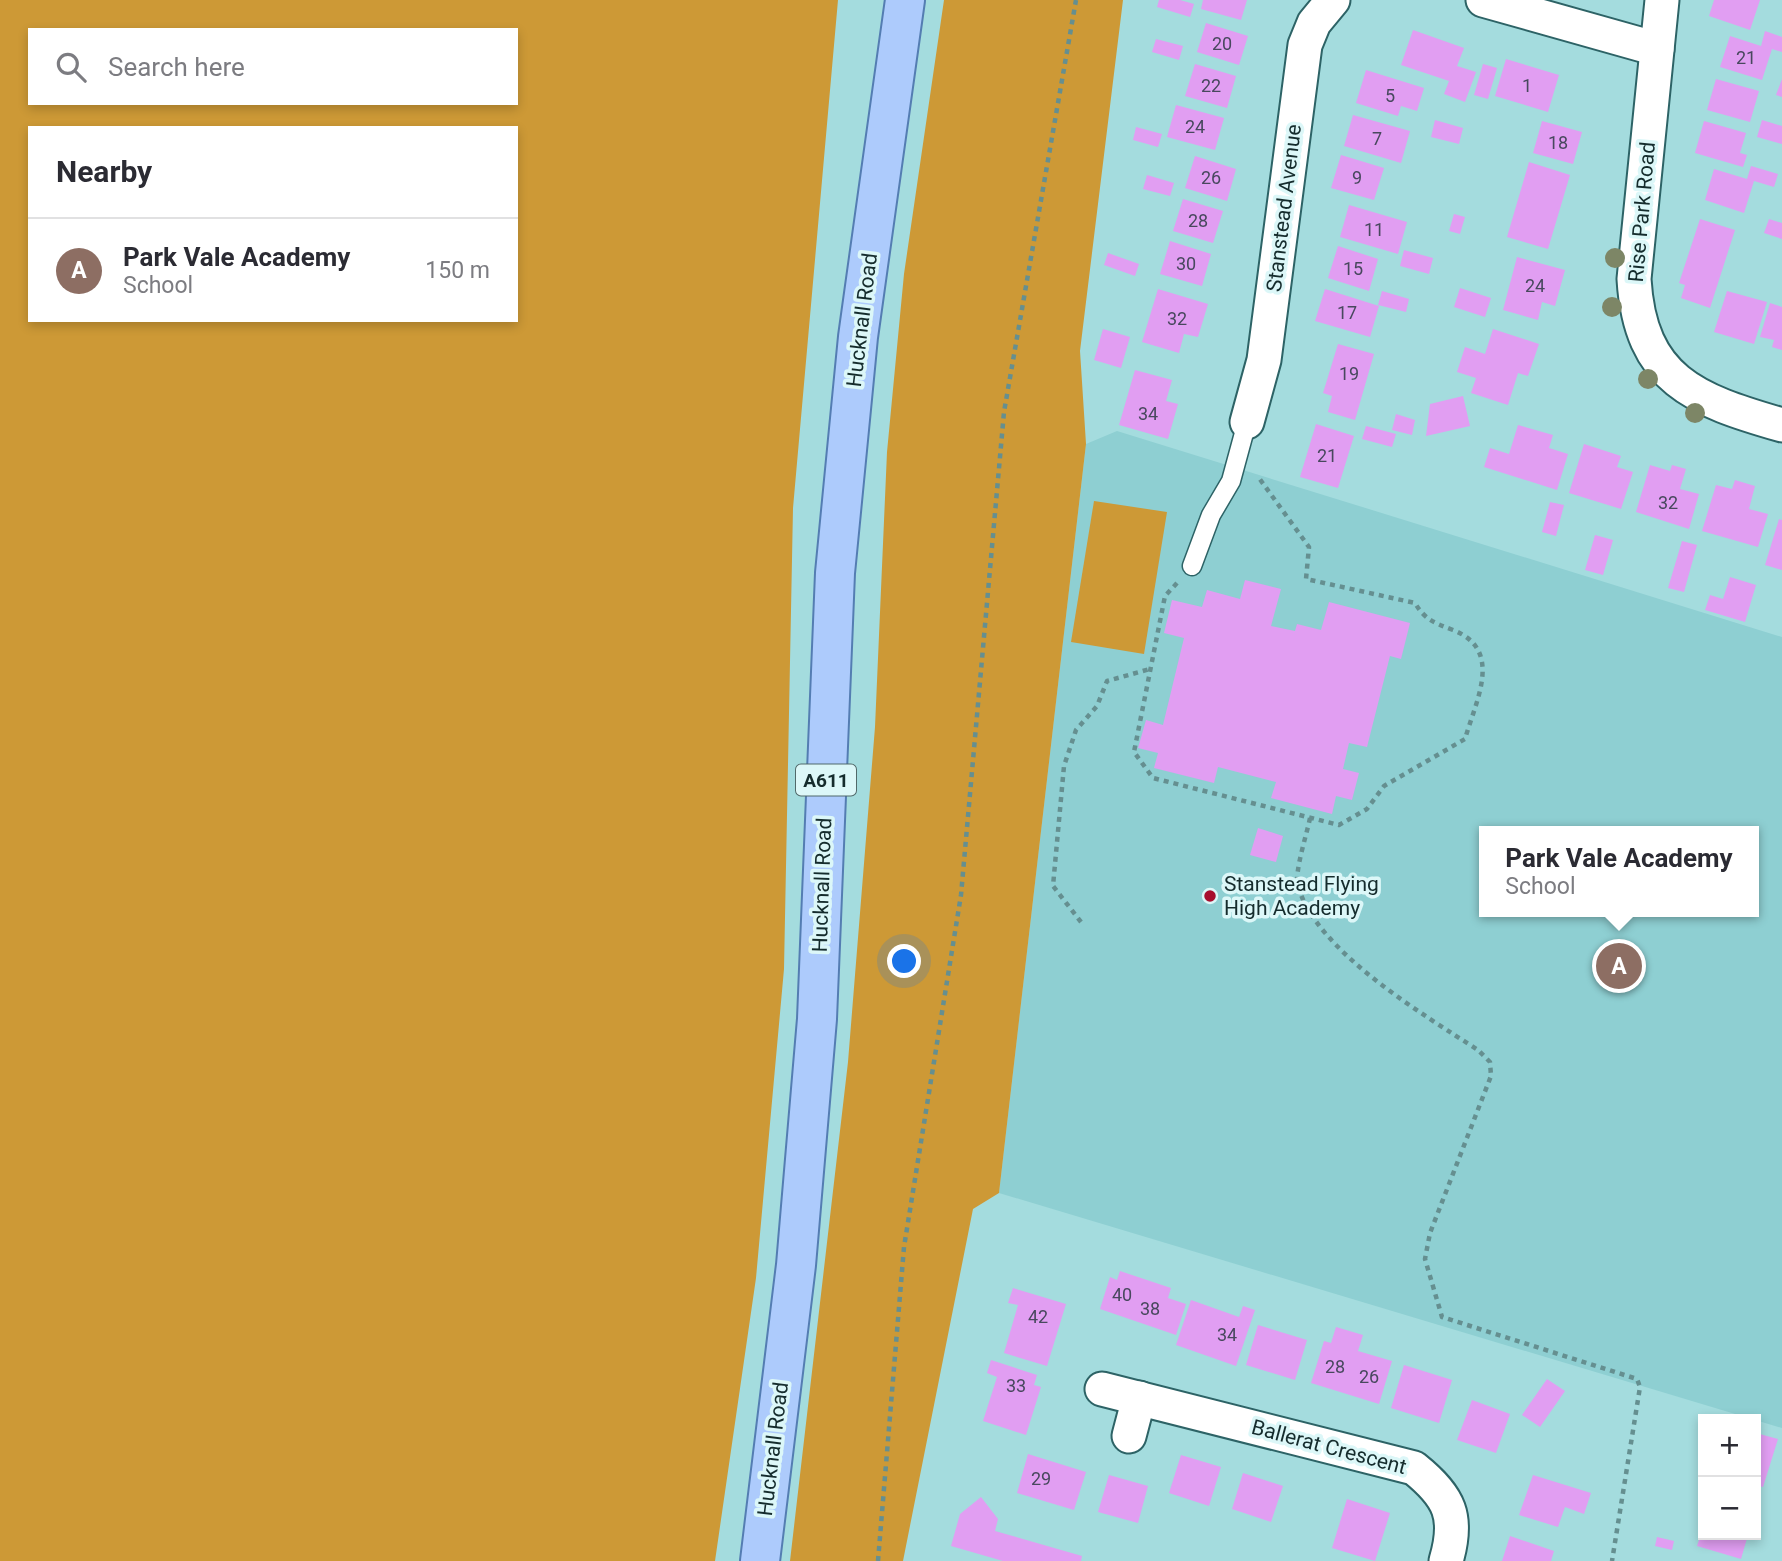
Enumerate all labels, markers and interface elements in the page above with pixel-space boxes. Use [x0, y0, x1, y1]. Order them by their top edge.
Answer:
search box [28, 28, 518, 105]
house number: 20 [1212, 33, 1232, 54]
house number: 21 [1736, 47, 1756, 68]
icon: search [52, 48, 90, 86]
text: Search here [108, 52, 245, 82]
house number: 22 [1201, 75, 1221, 96]
house number: 1 [1522, 75, 1532, 96]
house number: 5 [1385, 85, 1395, 106]
house number: 24 [1185, 116, 1205, 137]
street label: Stanstead Avenue [1262, 123, 1306, 293]
house number: 7 [1372, 128, 1382, 149]
house number: 18 [1548, 132, 1568, 153]
street label: Rise Park Road [1624, 141, 1660, 283]
text: Nearby [56, 154, 152, 189]
house number: 26 [1201, 167, 1221, 188]
house number: 9 [1352, 167, 1362, 188]
house number: 28 [1188, 210, 1208, 231]
house number: 11 [1364, 219, 1384, 240]
text: Park Vale Academy [123, 242, 350, 272]
street label: Hucknall Road [842, 252, 882, 388]
house number: 30 [1176, 253, 1196, 274]
text: A [71, 257, 87, 284]
text: 150 m [425, 257, 490, 284]
house number: 15 [1343, 258, 1363, 279]
text: School [123, 272, 193, 299]
house number: 24 [1525, 275, 1545, 296]
house number: 17 [1337, 302, 1357, 323]
house number: 32 [1167, 308, 1187, 329]
house number: 19 [1339, 363, 1359, 384]
house number: 34 [1138, 403, 1158, 424]
house number: 21 [1317, 445, 1337, 466]
house number: 32 [1658, 492, 1678, 513]
road number: A611 [796, 764, 856, 796]
street label: Hucknall Road [808, 817, 836, 953]
popup [1479, 826, 1759, 917]
text: Park Vale Academy [1505, 843, 1733, 873]
place label: Stanstead Flying High Academy [1224, 872, 1379, 920]
text: School [1505, 873, 1576, 900]
marker: Stanstead Flying High Academy [1202, 888, 1218, 904]
pin: A [1596, 940, 1642, 992]
your location [887, 944, 921, 978]
house number: 40 [1112, 1284, 1132, 1305]
house number: 38 [1140, 1298, 1160, 1319]
house number: 42 [1028, 1306, 1048, 1327]
house number: 34 [1217, 1324, 1237, 1345]
house number: 28 [1325, 1356, 1345, 1377]
house number: 26 [1359, 1366, 1379, 1387]
house number: 33 [1006, 1375, 1026, 1396]
street label: Hucknall Road [753, 1381, 793, 1517]
map controls [1698, 1414, 1761, 1540]
button: + [1698, 1414, 1761, 1477]
street label: Ballerat Crescent [1249, 1415, 1409, 1479]
house number: 29 [1031, 1468, 1051, 1489]
button: − [1698, 1477, 1761, 1540]

